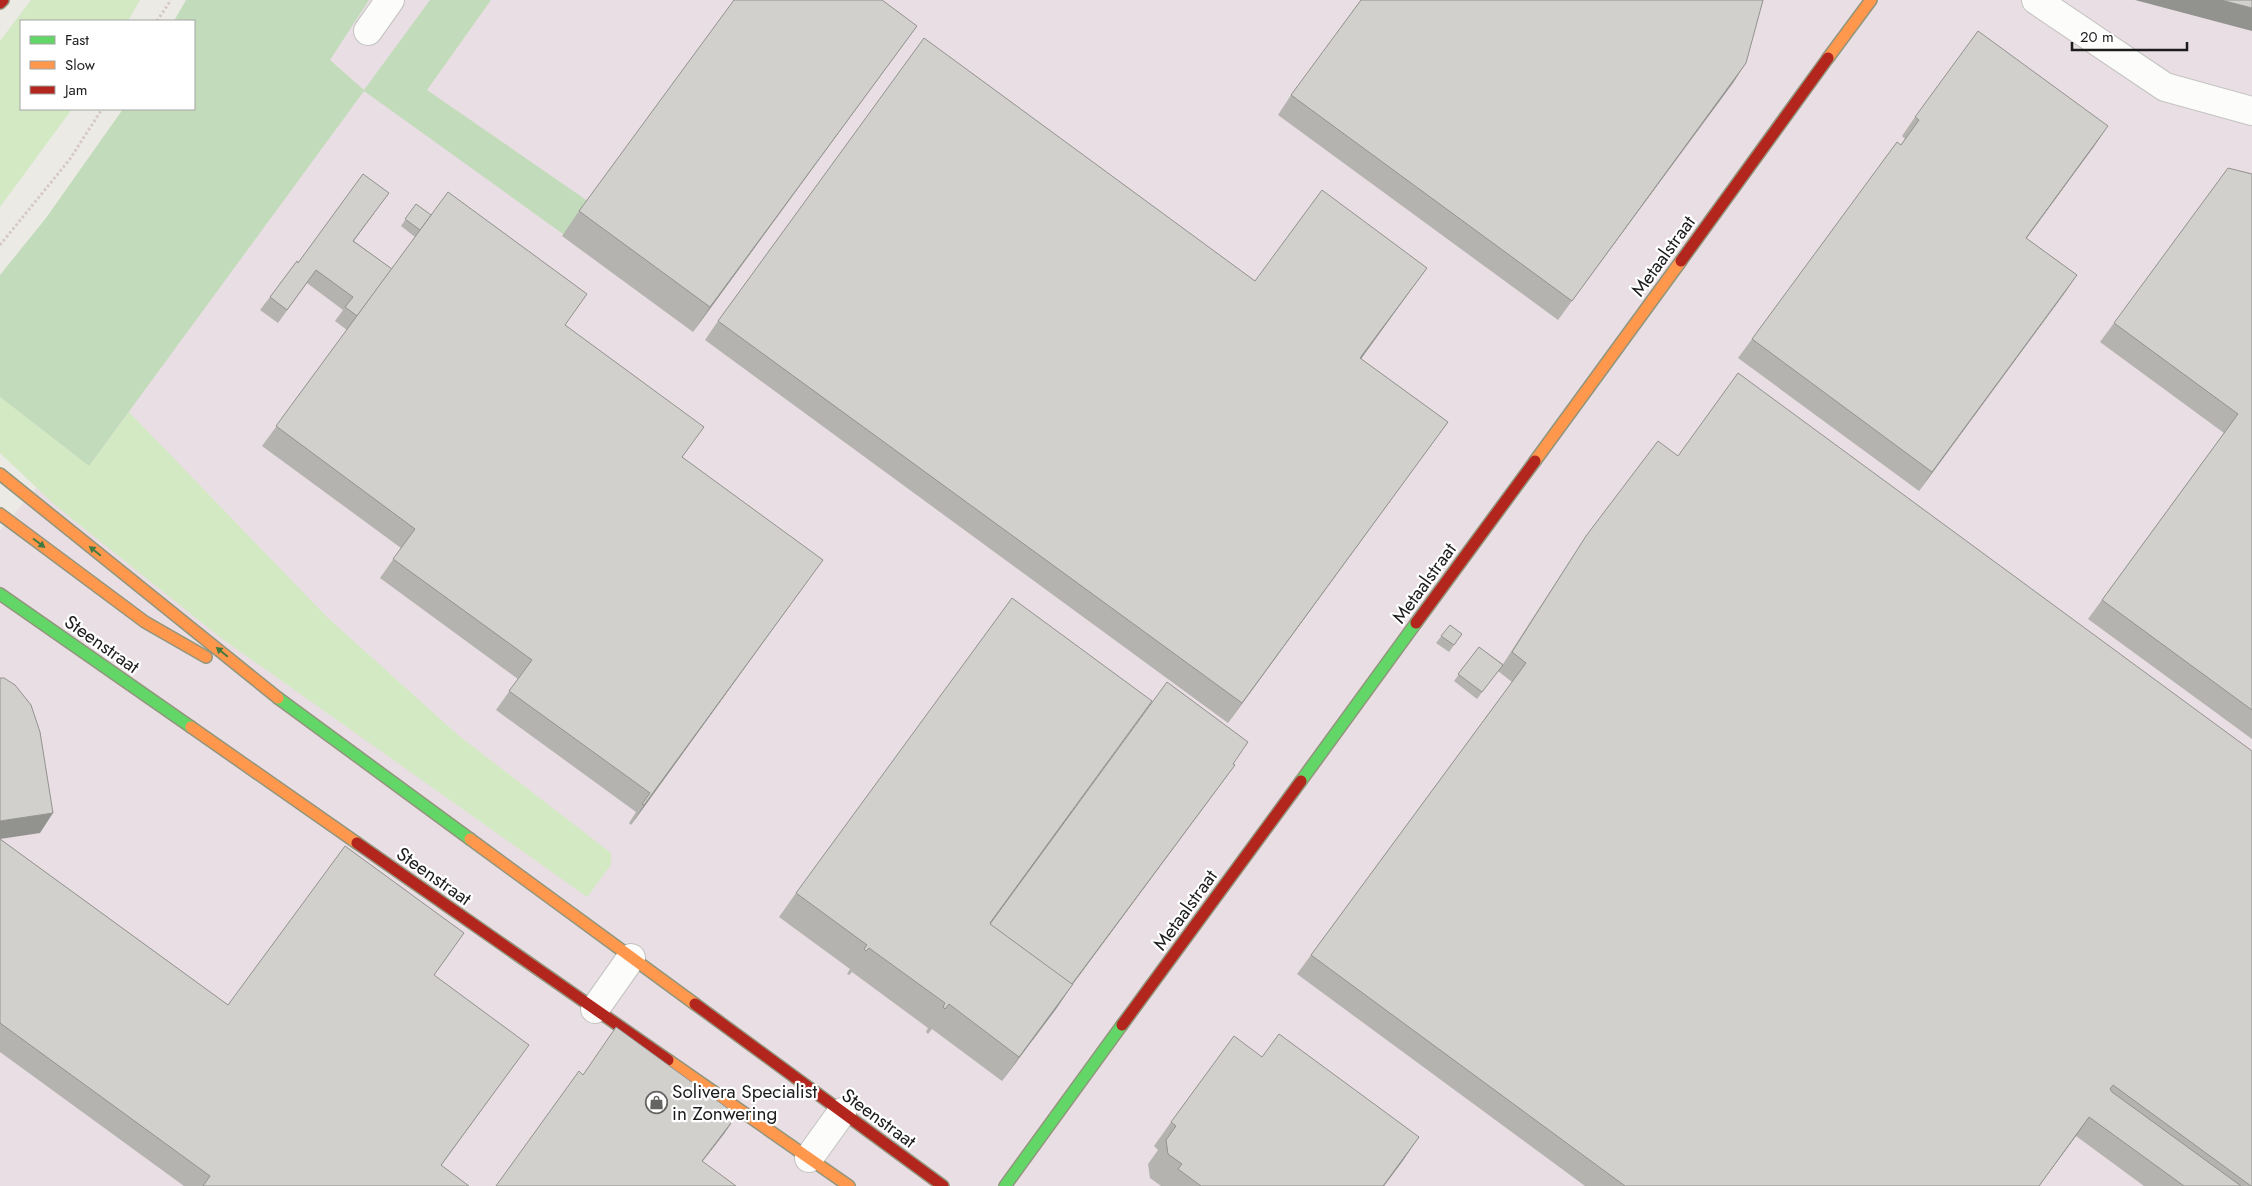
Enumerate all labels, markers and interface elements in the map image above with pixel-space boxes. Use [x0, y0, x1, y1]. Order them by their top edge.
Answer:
legend [20, 20, 195, 110]
scale bar [2072, 20, 2187, 52]
text: 20 m [2080, 26, 2114, 48]
text: Fast [65, 29, 89, 51]
text: Slow [65, 54, 96, 76]
text: Jam [63, 79, 88, 101]
street label: Metaalstraat [1624, 210, 1702, 302]
street label: Metaalstraat [1385, 537, 1463, 629]
one-way arrow [32, 538, 46, 548]
one-way arrow [89, 545, 102, 556]
street label: Steenstraat [59, 608, 145, 680]
one-way arrow [216, 647, 229, 658]
street label: Steenstraat [391, 840, 477, 912]
street label: Metaalstraat [1146, 864, 1224, 956]
place label: Solivera Specialist in Zonwering [672, 1078, 817, 1127]
street label: Steenstraat [836, 1082, 922, 1154]
shop icon: Solivera Specialist in Zonwering [644, 1090, 668, 1114]

